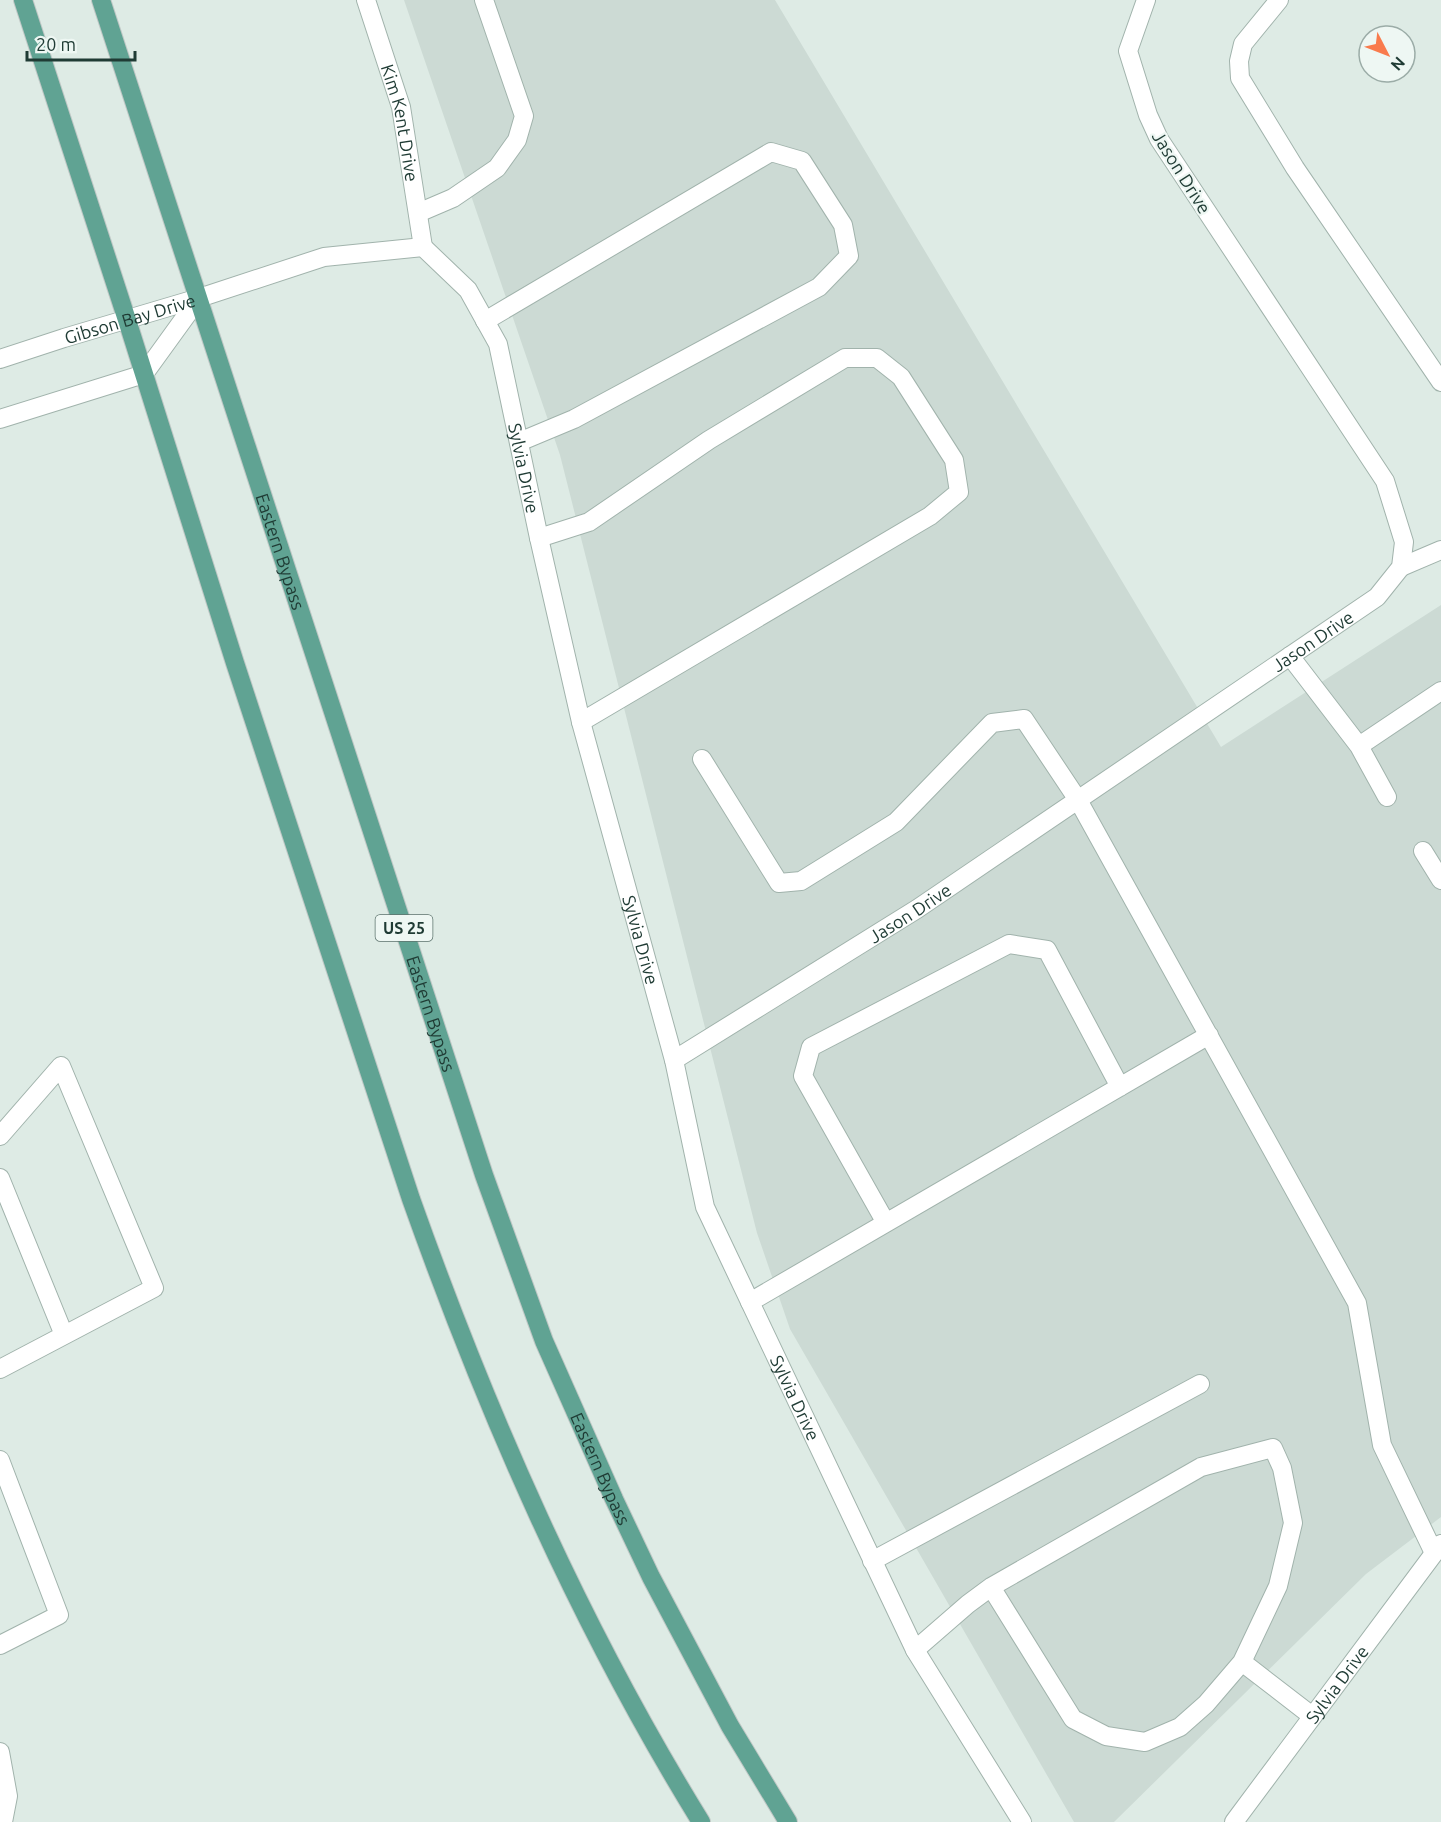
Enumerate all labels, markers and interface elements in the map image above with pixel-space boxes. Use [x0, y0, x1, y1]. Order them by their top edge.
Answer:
scale bar [27, 24, 135, 62]
north arrow [1357, 24, 1417, 84]
text: 20 m [36, 34, 76, 54]
text: N [1387, 54, 1409, 74]
street label: Kim Kent Drive [378, 61, 423, 183]
street label: Jason Drive [1149, 127, 1215, 217]
street label: Gibson Bay Drive [62, 290, 198, 347]
street label: Sylvia Drive [505, 421, 544, 515]
street label: Eastern Bypass [253, 491, 309, 612]
street label: Jason Drive [1268, 606, 1357, 675]
street label: Jason Drive [865, 879, 955, 946]
street label: Sylvia Drive [619, 893, 663, 987]
road number: US 25 [376, 915, 432, 941]
street label: Eastern Bypass [403, 953, 460, 1074]
street label: Sylvia Drive [767, 1352, 824, 1443]
street label: Eastern Bypass [567, 1409, 635, 1528]
street label: Sylvia Drive [1301, 1641, 1372, 1727]

